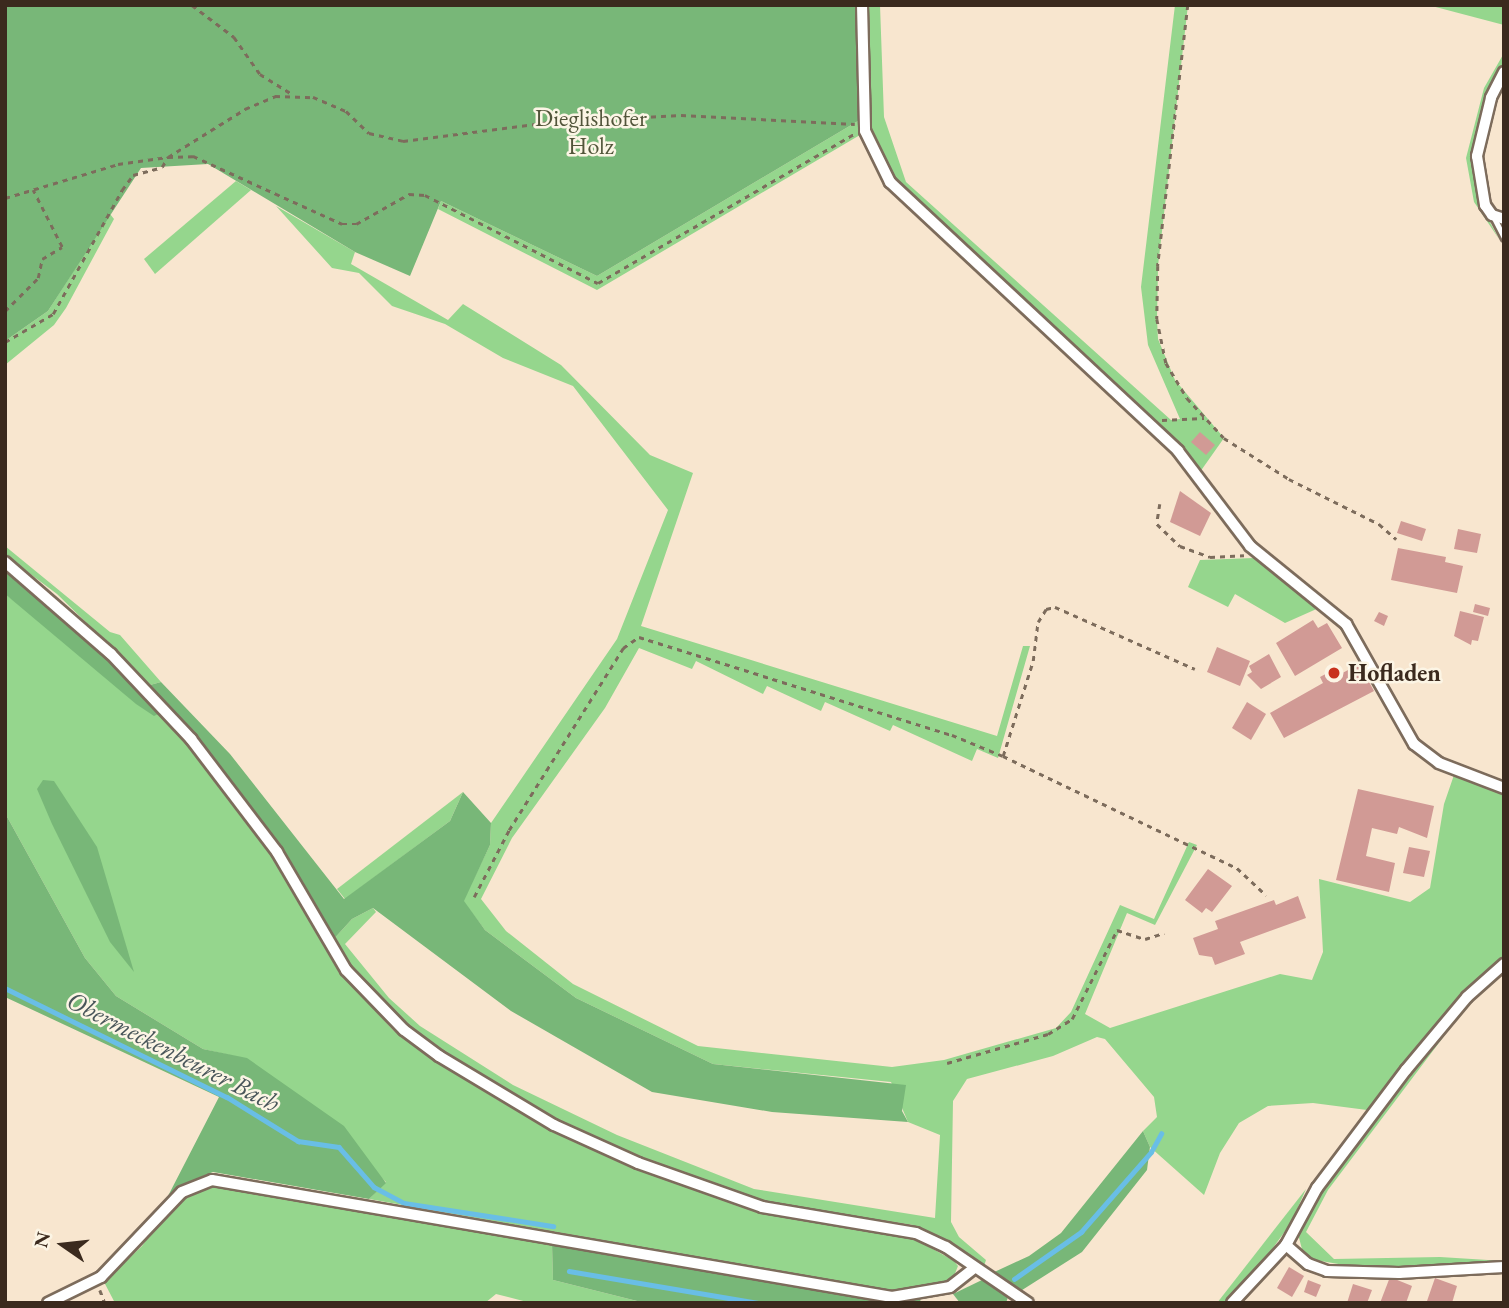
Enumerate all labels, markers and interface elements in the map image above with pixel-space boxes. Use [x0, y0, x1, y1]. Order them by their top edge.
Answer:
park label: Dieglishofer Holz [535, 104, 647, 160]
place label: Hofladen [1348, 659, 1441, 687]
marker: Hofladen [1326, 665, 1342, 681]
water label: Obermeckenbeurer Bach [61, 985, 285, 1119]
north arrow [28, 1210, 98, 1280]
text: N [28, 1229, 56, 1250]

